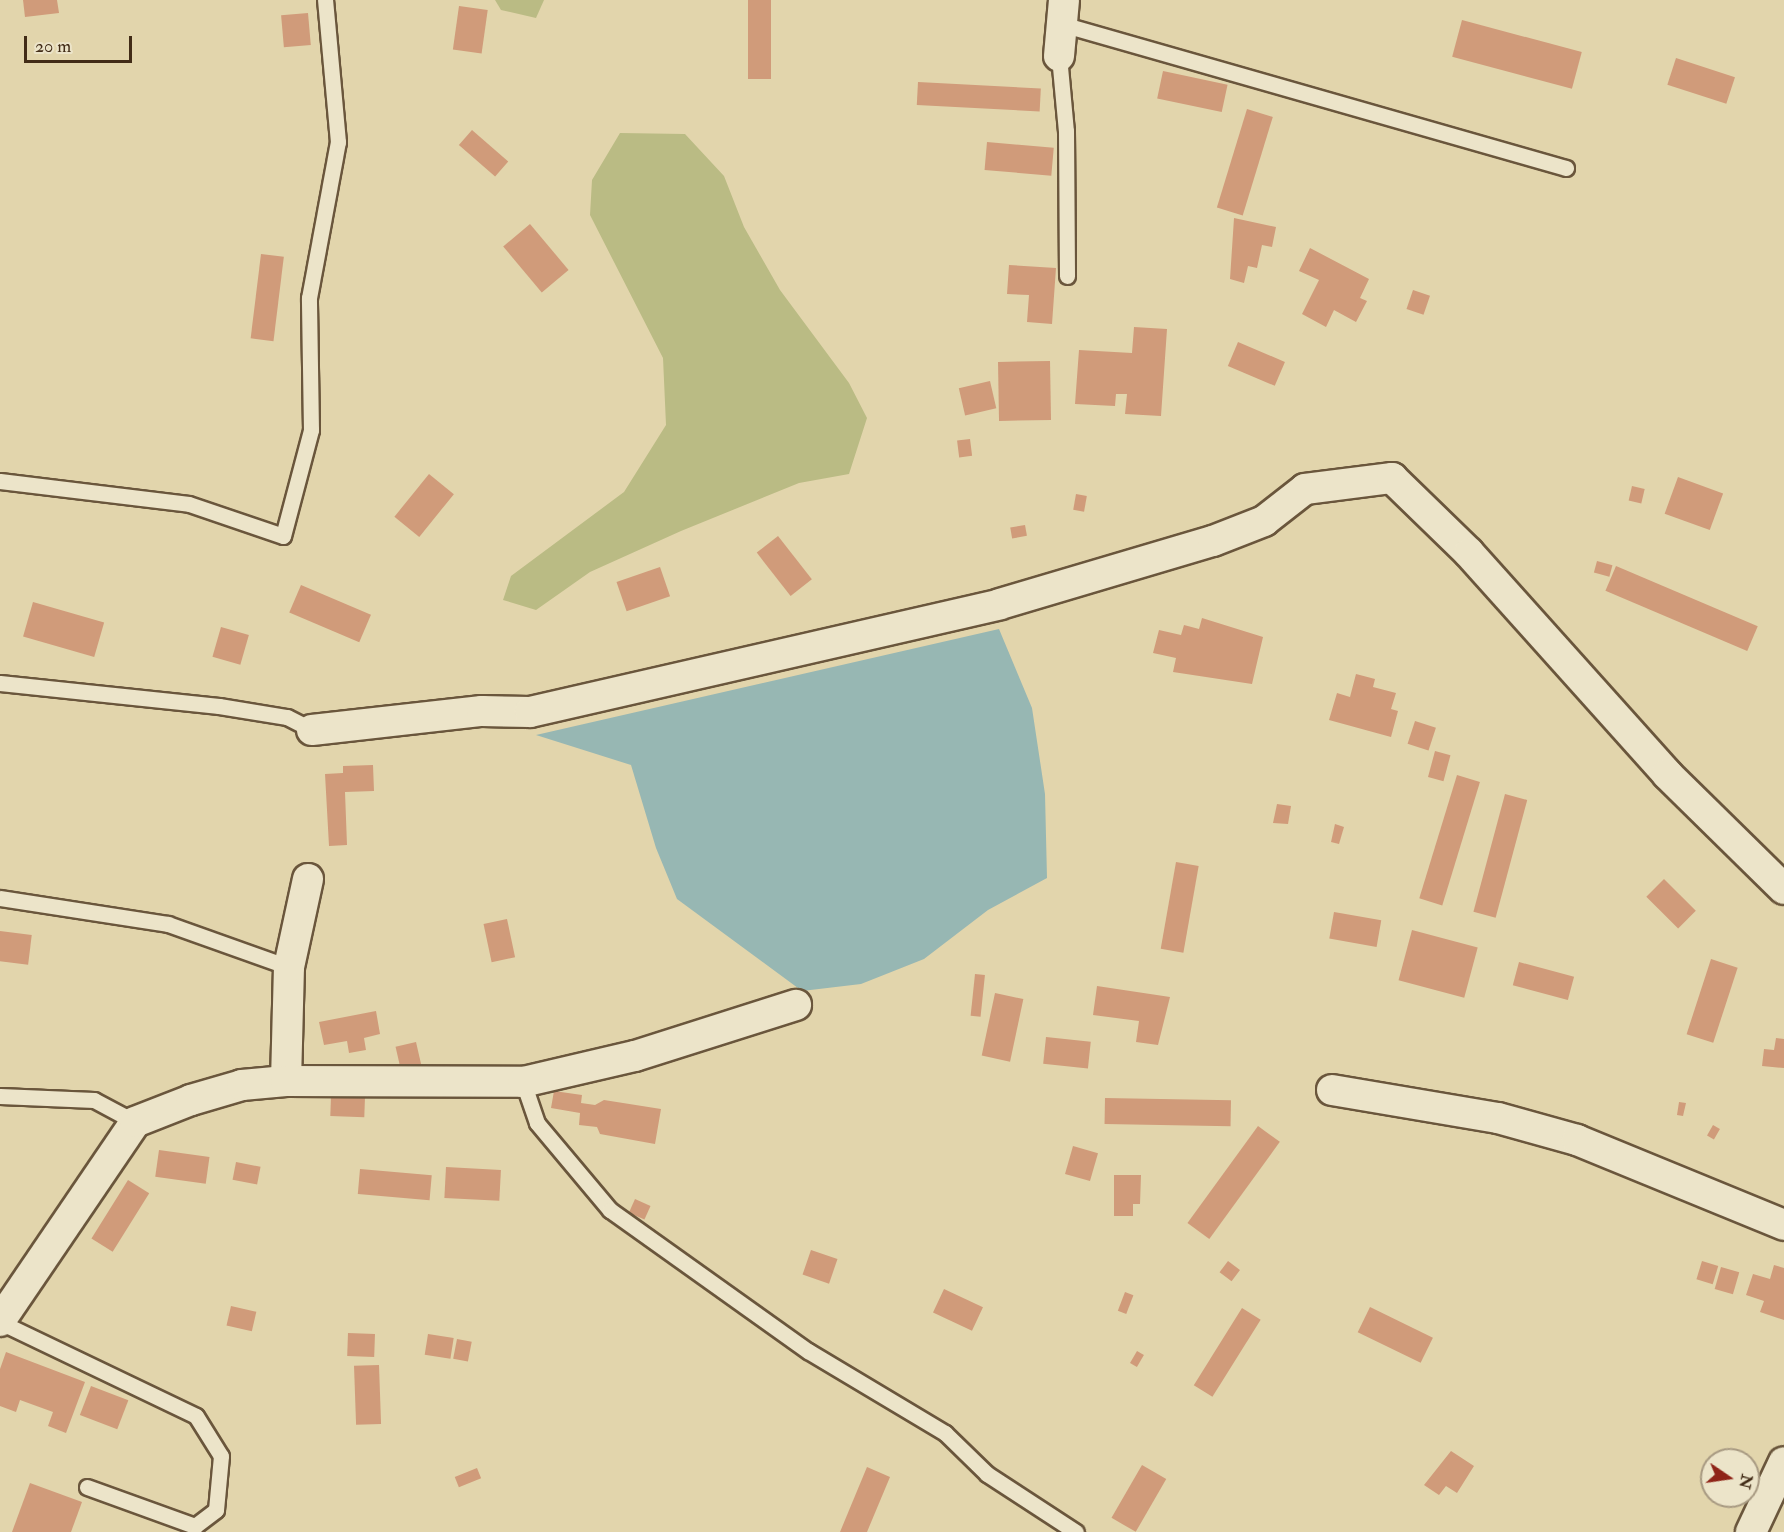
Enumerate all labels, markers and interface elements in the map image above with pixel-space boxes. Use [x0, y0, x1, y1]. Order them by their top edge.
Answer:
scale bar [27, 24, 135, 62]
text: 20 m [35, 35, 71, 58]
north arrow [1700, 1448, 1760, 1508]
text: N [1734, 1472, 1757, 1491]

